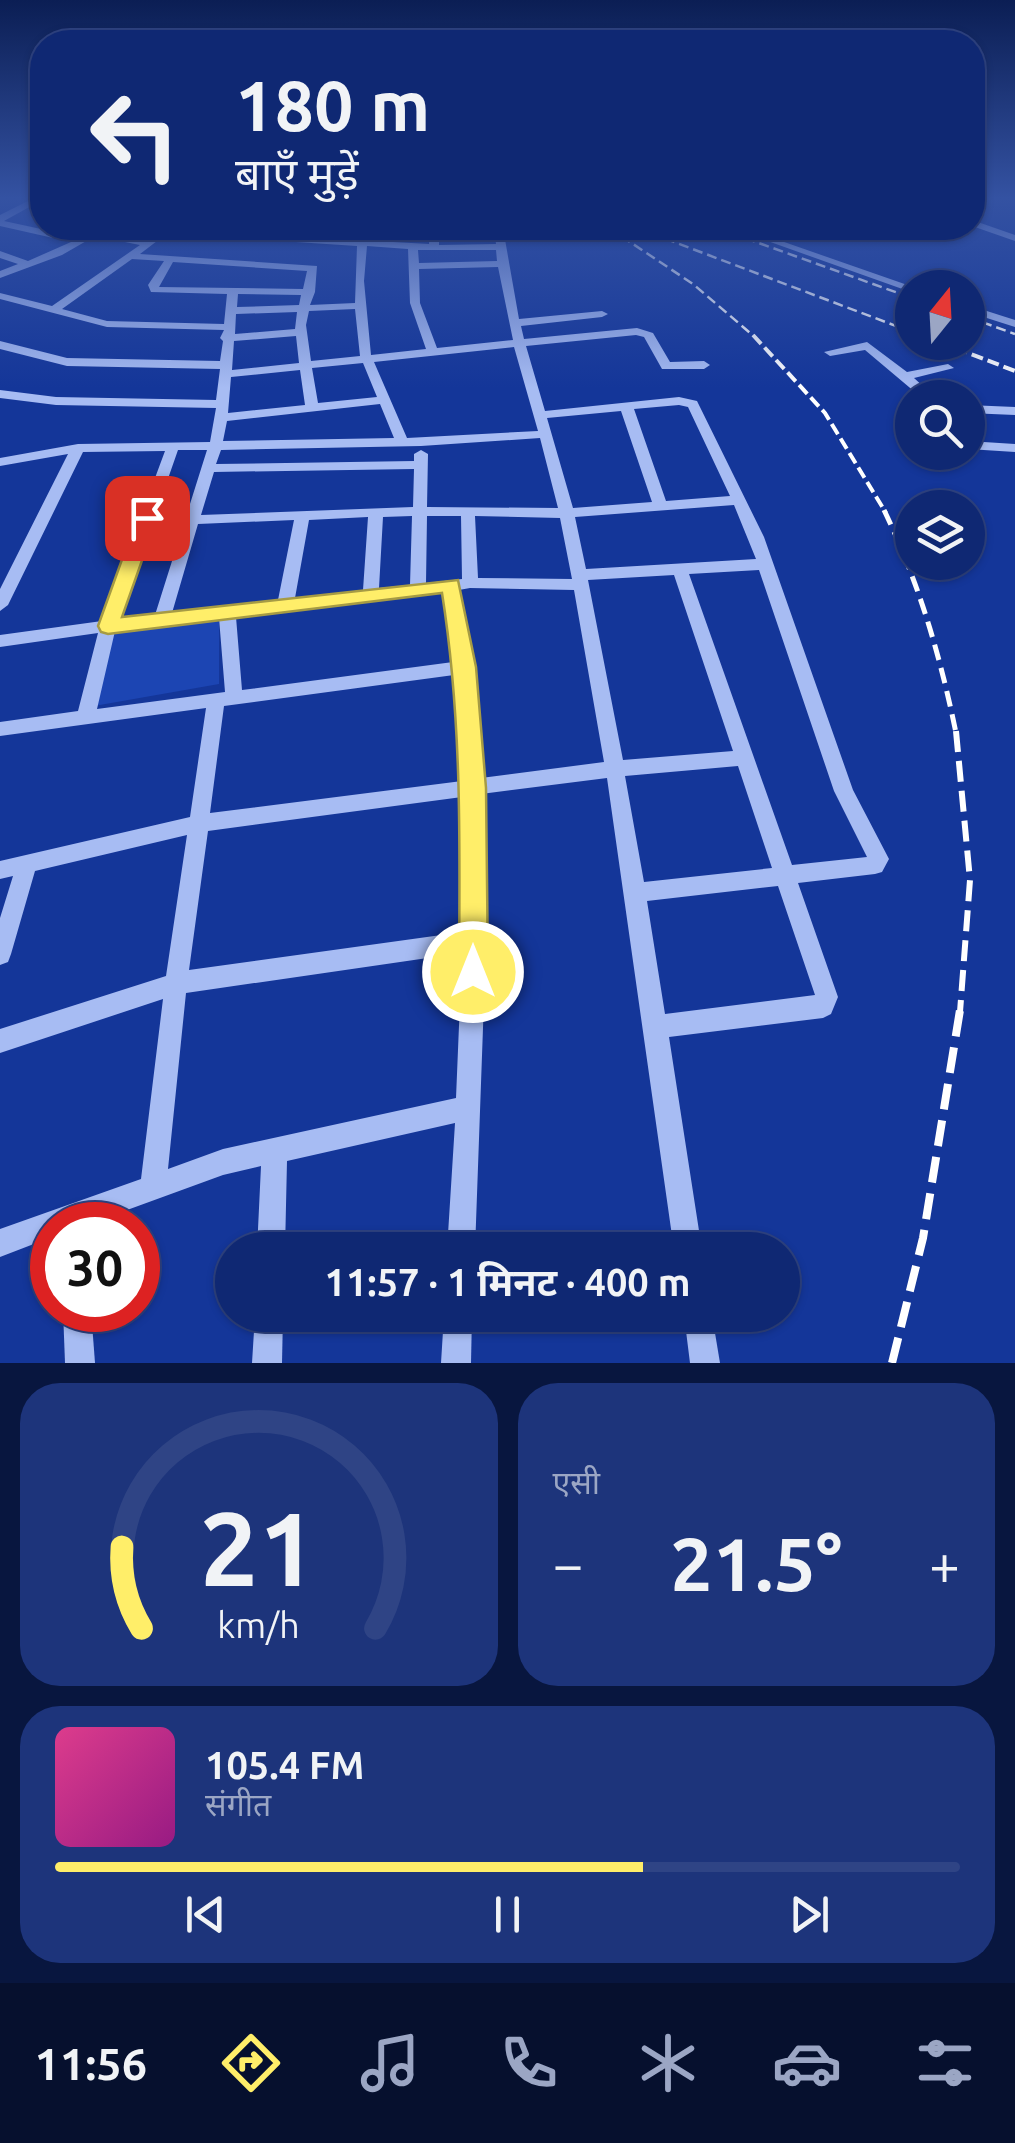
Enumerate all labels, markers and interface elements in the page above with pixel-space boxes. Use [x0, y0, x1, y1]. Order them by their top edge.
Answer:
text: 180 m [235, 66, 430, 144]
icon: left [70, 70, 200, 200]
text: बाएँ मुड़ें [235, 148, 359, 199]
north arrow [895, 270, 985, 360]
map controls [895, 270, 985, 580]
button: search [895, 380, 985, 470]
pin [105, 476, 190, 561]
button: layers [895, 490, 985, 580]
icon: arrive [120, 491, 175, 546]
position arrow [421, 920, 525, 1024]
speed limit sign: 30 [30, 1202, 160, 1332]
text: 11:57 · 1 मिनट · 400 m [324, 1261, 691, 1303]
text: एसी [553, 1464, 600, 1500]
text: 21 [200, 1489, 317, 1606]
text: 21.5° [670, 1521, 842, 1605]
text: − [553, 1533, 584, 1594]
text: + [929, 1533, 960, 1594]
text: km/h [217, 1605, 300, 1645]
text: 105.4 FM [205, 1744, 364, 1786]
text: संगीत [205, 1786, 271, 1822]
icon: previous [178, 1887, 233, 1942]
icon: pause [480, 1887, 535, 1942]
icon: next [782, 1887, 837, 1942]
icon: directions [216, 2028, 286, 2098]
icon: music [355, 2028, 425, 2098]
icon: phone [494, 2028, 564, 2098]
icon: climate [633, 2028, 703, 2098]
icon: car [772, 2028, 842, 2098]
icon: filters [910, 2028, 980, 2098]
text: 11:56 [34, 2038, 147, 2089]

